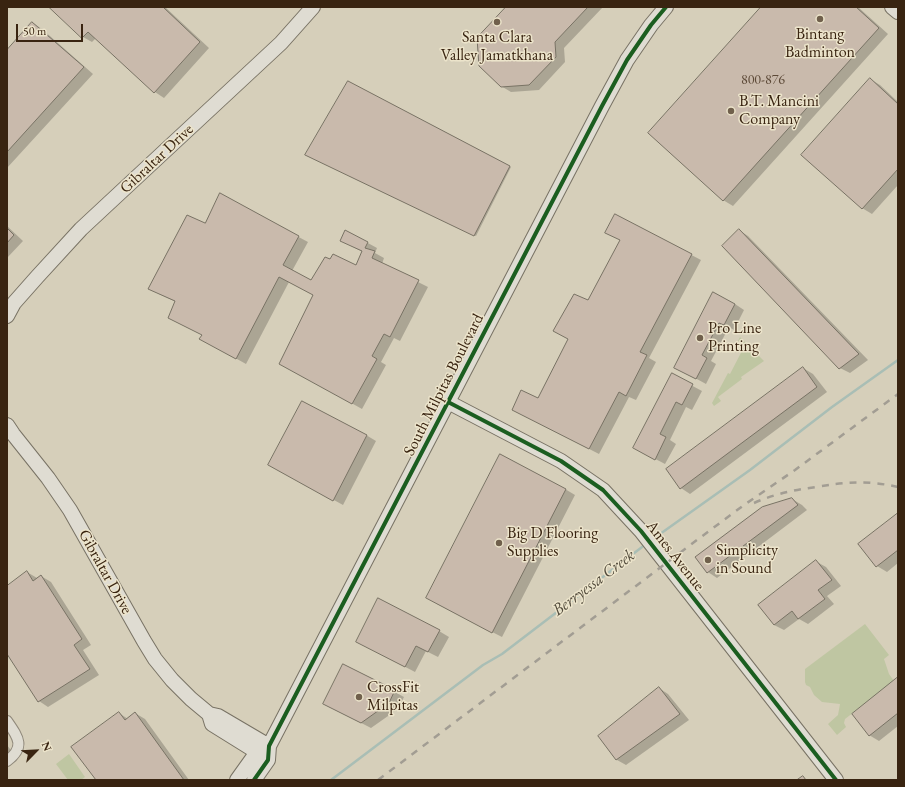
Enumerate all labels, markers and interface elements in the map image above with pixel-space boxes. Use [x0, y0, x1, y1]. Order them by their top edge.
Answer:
marker: Bintang Badminton [815, 14, 825, 24]
scale bar [18, 16, 85, 42]
marker: Santa Clara Valley Jamatkhana [492, 17, 502, 27]
text: 50 m [23, 23, 46, 39]
place label: Bintang Badminton [785, 25, 855, 63]
place label: Santa Clara Valley Jamatkhana [441, 28, 553, 66]
house number: 800-876 [741, 72, 785, 88]
place label: B.T. Mancini Company [739, 92, 819, 130]
marker: B.T. Mancini Company [726, 106, 736, 116]
street label: Gibraltar Drive [116, 120, 198, 198]
street label: South Milpitas Boulevard [400, 311, 488, 459]
place label: Pro Line Printing [708, 319, 761, 357]
marker: Pro Line Printing [695, 333, 705, 343]
street label: Ames Avenue [642, 517, 708, 595]
place label: Big D Flooring Supplies [507, 524, 598, 562]
street label: Gibraltar Drive [74, 526, 136, 618]
marker: Big D Flooring Supplies [494, 538, 504, 548]
place label: Simplicity in Sound [716, 541, 778, 579]
water label: Berryessa Creek [549, 545, 639, 621]
marker: Simplicity in Sound [703, 555, 713, 565]
place label: CrossFit Milpitas [367, 678, 419, 716]
marker: CrossFit Milpitas [354, 692, 364, 702]
north arrow [16, 731, 56, 771]
text: N [39, 739, 55, 753]

